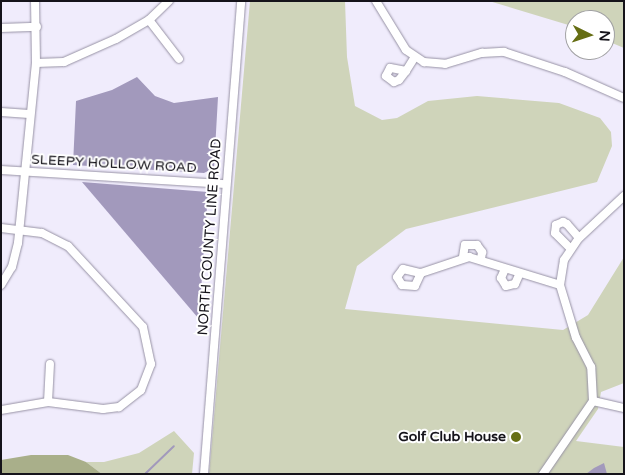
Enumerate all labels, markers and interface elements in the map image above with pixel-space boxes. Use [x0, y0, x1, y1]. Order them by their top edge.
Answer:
north arrow [565, 10, 615, 60]
text: N [596, 30, 613, 42]
street label: NORTH COUNTY LINE ROAD [195, 138, 225, 336]
street label: SLEEPY HOLLOW ROAD [31, 151, 197, 177]
place label: Golf Club House [398, 429, 506, 445]
marker: Golf Club House [510, 431, 522, 443]

